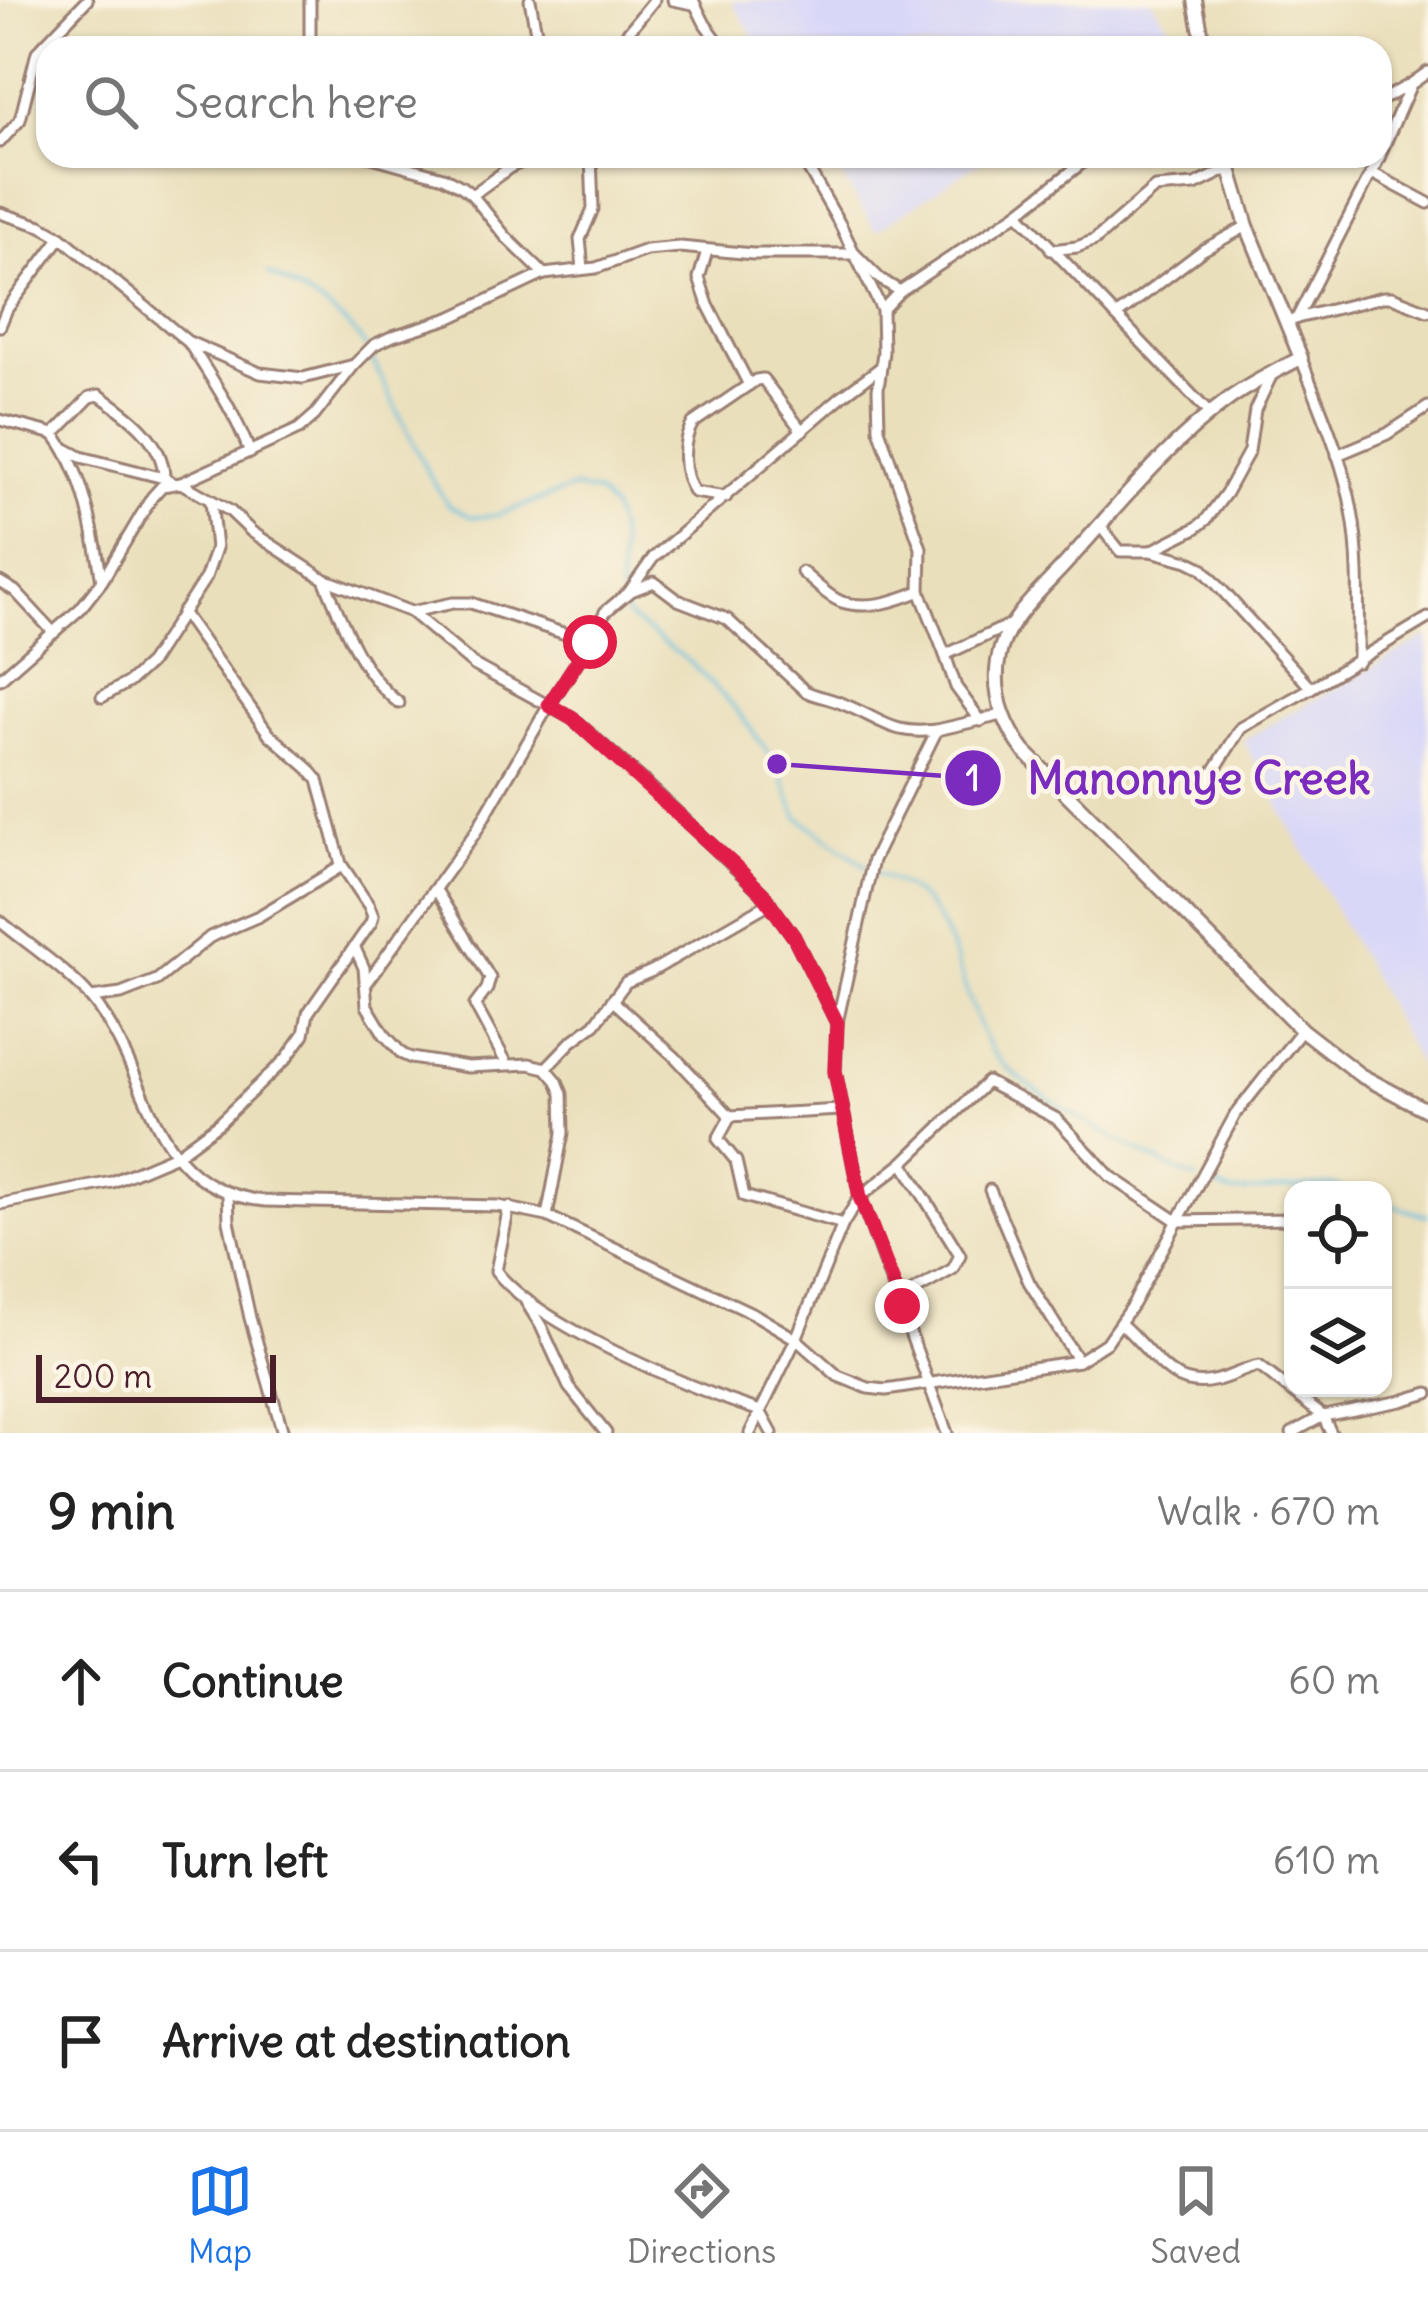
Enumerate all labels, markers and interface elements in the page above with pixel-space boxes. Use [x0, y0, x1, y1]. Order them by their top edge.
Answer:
search box [36, 36, 1392, 168]
icon: search [78, 69, 144, 135]
text: Search here [174, 74, 418, 130]
route start [563, 615, 617, 669]
callout: Manonnye Creek [943, 738, 1394, 819]
text: Manonnye Creek [1027, 750, 1371, 806]
text: 1 [966, 756, 980, 801]
map controls [1284, 1181, 1392, 1397]
button: locate [1284, 1181, 1392, 1289]
route end [875, 1279, 929, 1333]
button: layers [1284, 1289, 1392, 1397]
scale bar [36, 1349, 276, 1402]
text: 200 m [54, 1355, 152, 1397]
text: 9 min [48, 1479, 175, 1543]
text: Walk · 670 m [1157, 1487, 1380, 1536]
icon: ahead [48, 1648, 114, 1714]
text: Continue [162, 1653, 344, 1709]
text: 60 m [1288, 1656, 1380, 1705]
icon: left [48, 1828, 114, 1894]
text: Turn left [162, 1833, 328, 1889]
text: 610 m [1273, 1836, 1380, 1885]
icon: arrive [48, 2008, 114, 2074]
text: Arrive at destination [162, 2013, 571, 2069]
tab: Map [187, 2158, 253, 2272]
tab: Directions [627, 2158, 776, 2272]
tab: Saved [1151, 2158, 1241, 2272]

